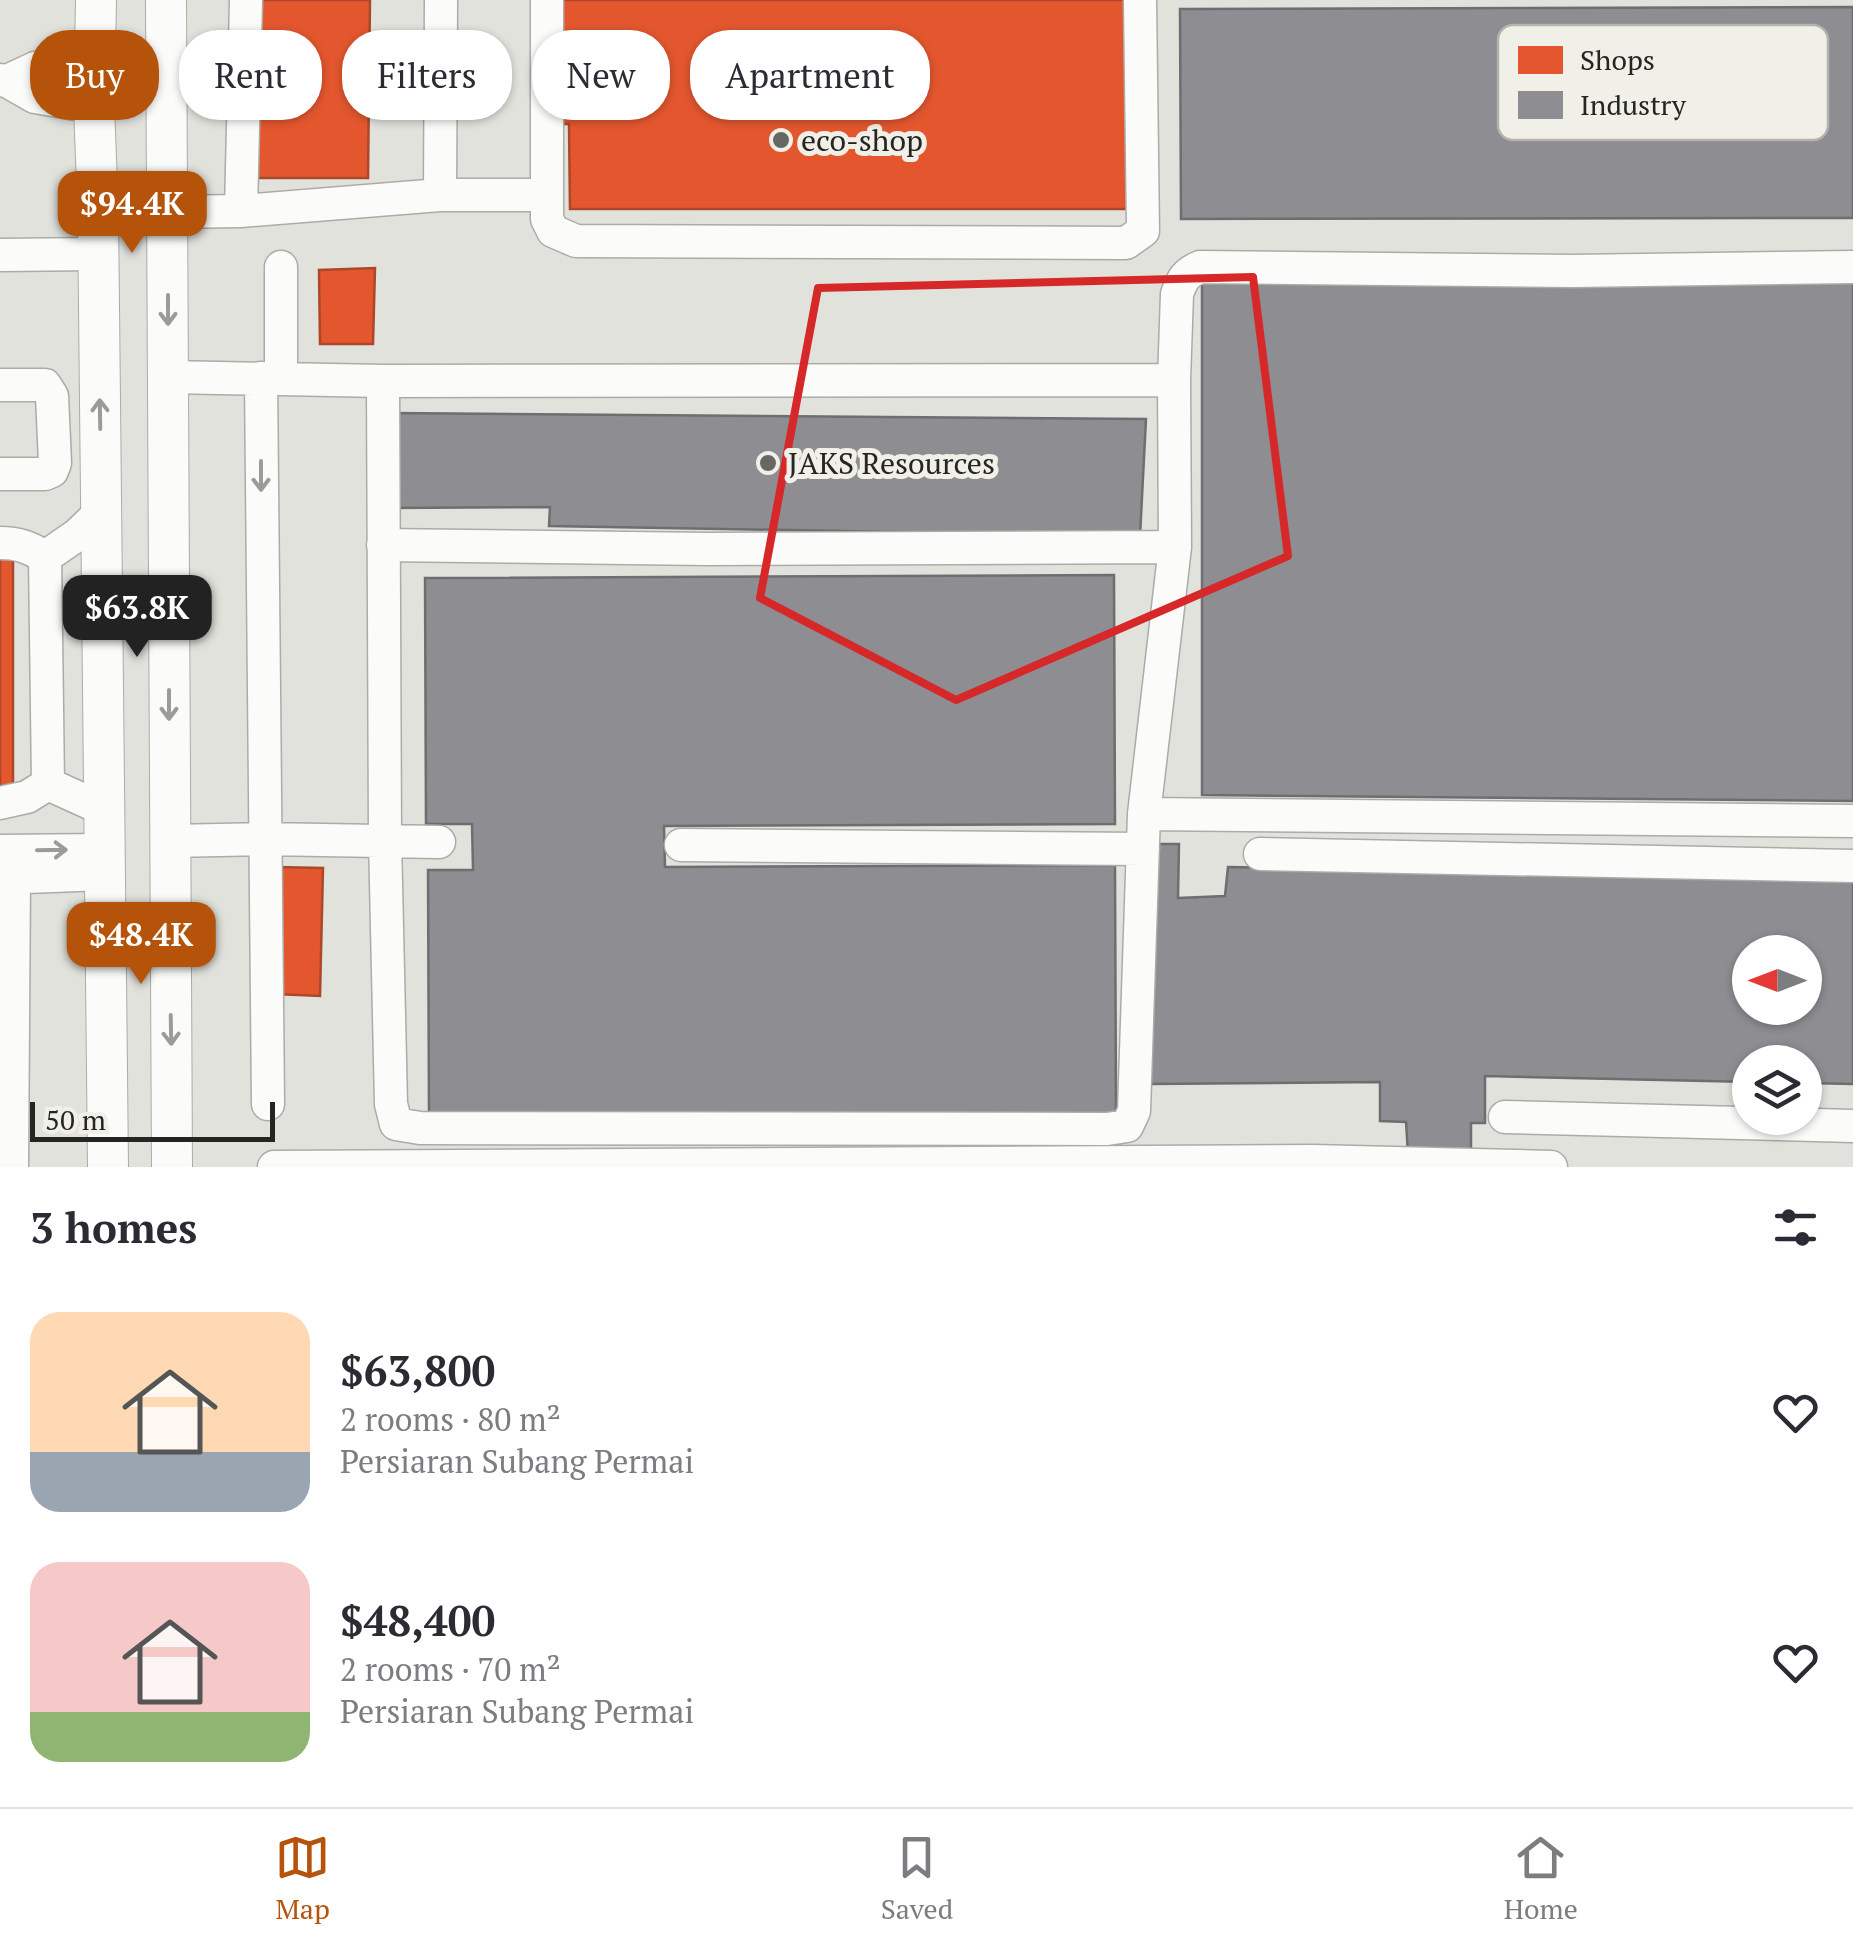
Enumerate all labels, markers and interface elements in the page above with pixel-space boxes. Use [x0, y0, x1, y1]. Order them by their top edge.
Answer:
legend [1498, 25, 1828, 140]
chip: Buy [30, 30, 159, 120]
chip: Rent [179, 30, 322, 120]
chip: Filters [342, 30, 512, 120]
chip: New [532, 30, 670, 120]
chip: Apartment [690, 30, 930, 120]
text: Shops [1580, 41, 1655, 78]
text: Industry [1580, 86, 1687, 123]
place label: eco-shop [801, 120, 923, 160]
marker: eco-shop [770, 129, 792, 151]
pin: $94.4K [51, 171, 213, 256]
text: $94.4K [80, 182, 184, 224]
one-way arrow [158, 292, 178, 325]
one-way arrow [90, 399, 109, 431]
place label: JAKS Resources [788, 443, 995, 483]
marker: JAKS Resources [757, 452, 779, 474]
one-way arrow [252, 459, 271, 491]
pin: $63.8K [56, 575, 218, 660]
text: $63.8K [85, 586, 189, 628]
one-way arrow [160, 688, 178, 720]
one-way arrow [36, 841, 68, 860]
pin: $48.4K [60, 902, 222, 987]
text: $48.4K [89, 913, 193, 955]
north arrow [1732, 935, 1822, 1025]
map controls [1732, 935, 1822, 1135]
one-way arrow [162, 1012, 180, 1045]
button: layers [1732, 1045, 1822, 1135]
scale bar [30, 1097, 275, 1142]
text: 50 m [45, 1101, 106, 1138]
text: 3 homes [30, 1199, 197, 1255]
icon: filters [1768, 1200, 1823, 1255]
text: $63,800 [340, 1342, 495, 1398]
icon: home [110, 1352, 230, 1472]
icon: heart [1768, 1385, 1823, 1440]
text: 2 rooms · 80 m² [340, 1398, 561, 1440]
text: Persiaran Subang Permai [340, 1440, 694, 1482]
text: $48,400 [340, 1592, 495, 1648]
icon: home [110, 1602, 230, 1722]
icon: heart [1768, 1635, 1823, 1690]
text: 2 rooms · 70 m² [340, 1648, 561, 1690]
text: Persiaran Subang Permai [340, 1690, 694, 1732]
tab: Map [275, 1830, 330, 1927]
tab: Saved [881, 1830, 953, 1927]
tab: Home [1504, 1830, 1578, 1927]

